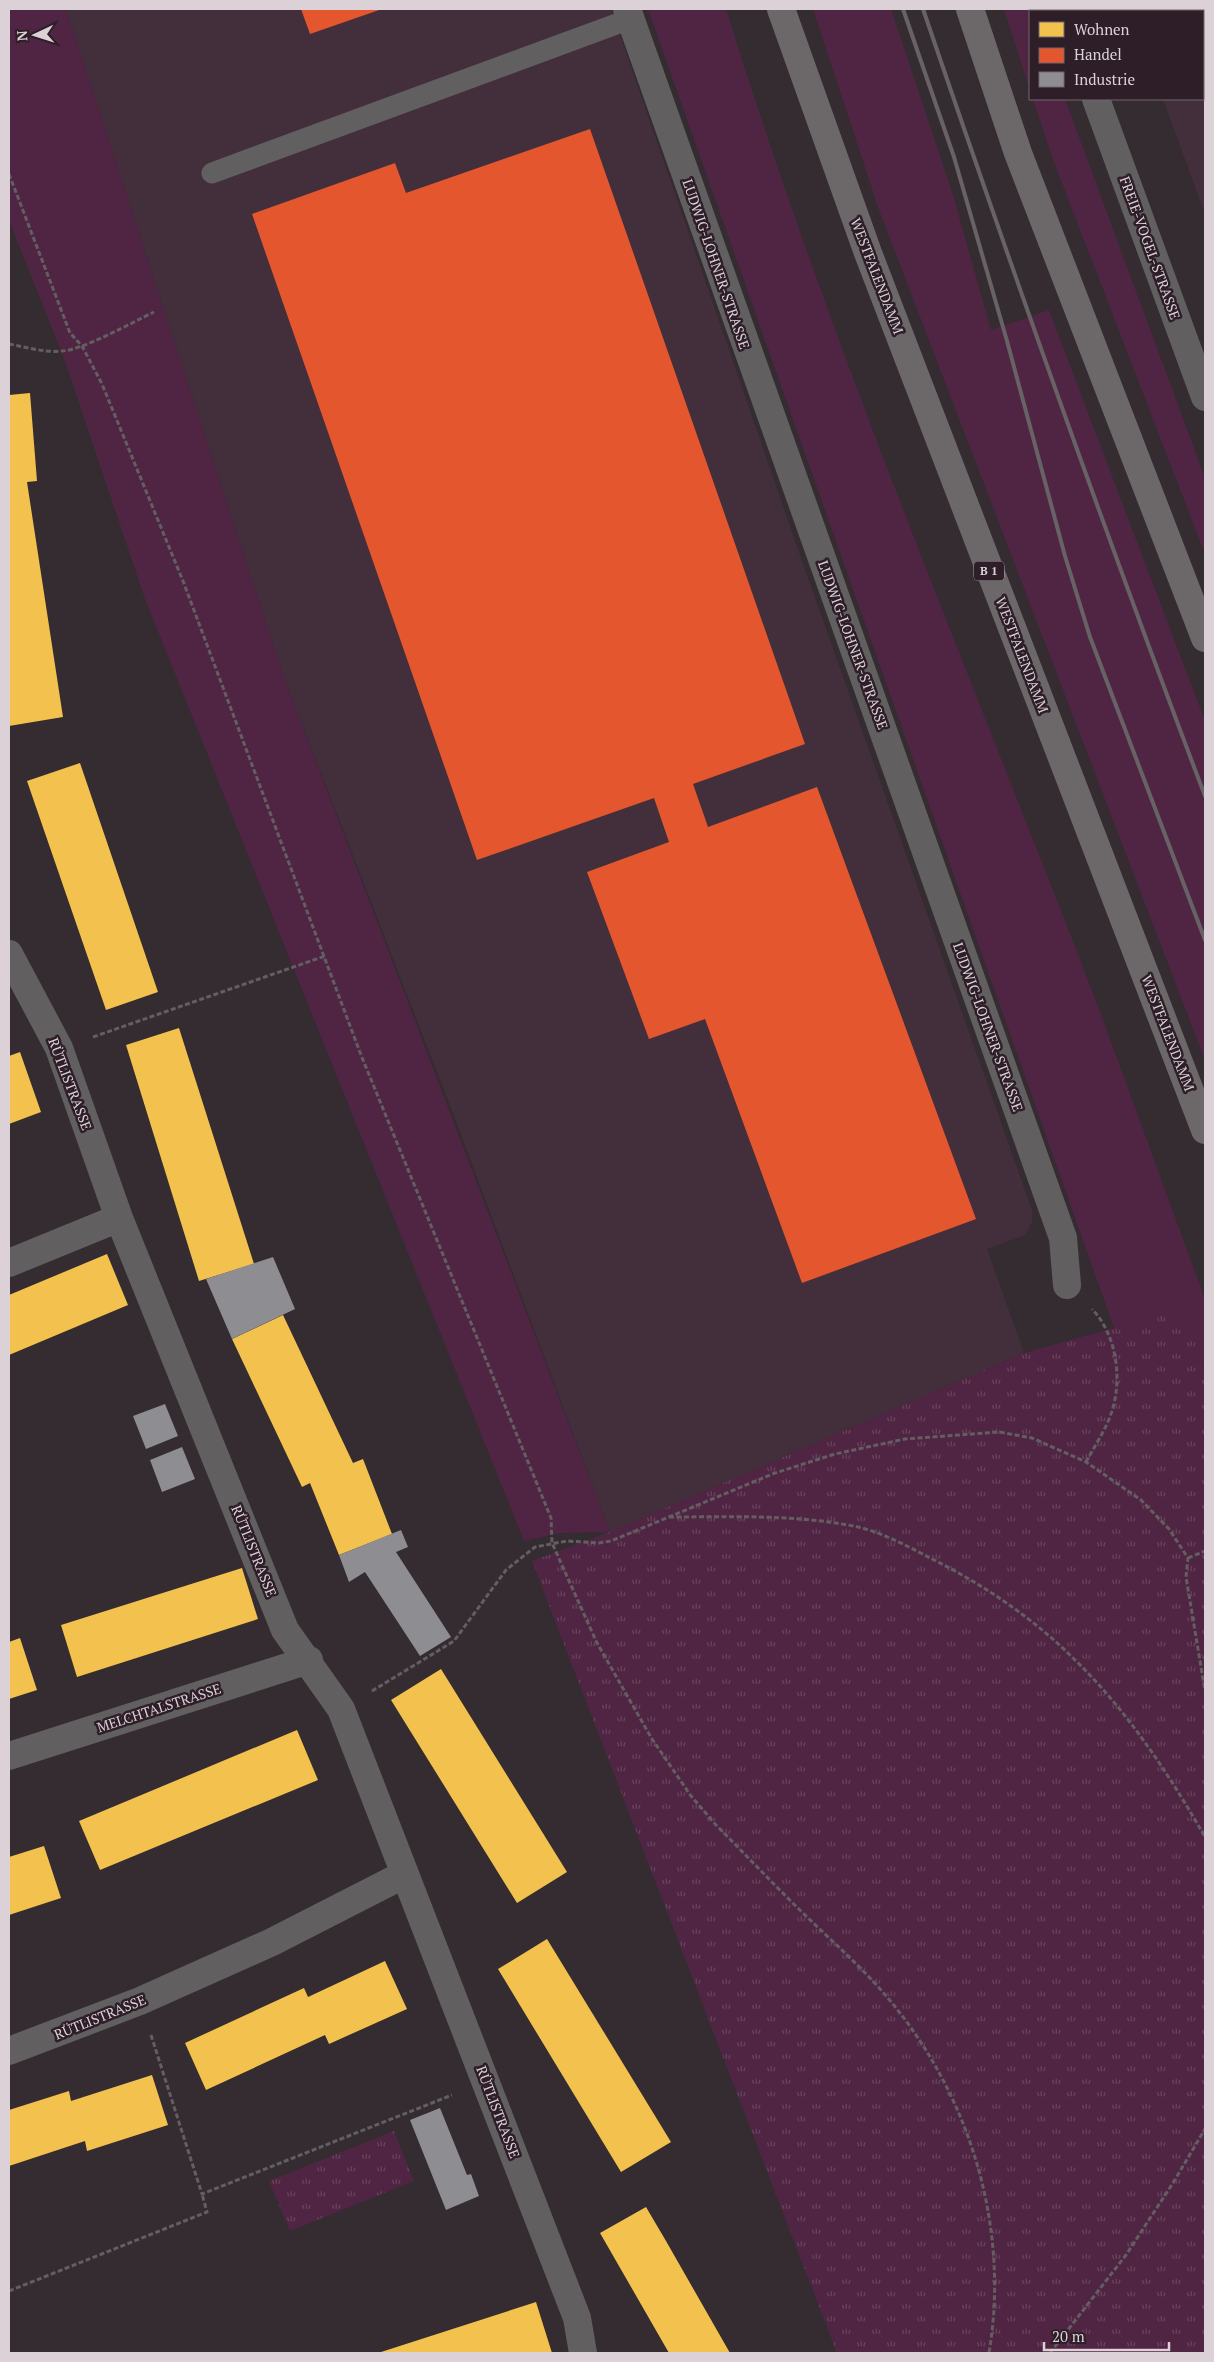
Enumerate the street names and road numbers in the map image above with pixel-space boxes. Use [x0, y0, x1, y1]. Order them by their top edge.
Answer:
street label: FREIE-VOGEL-STRASSE [1116, 174, 1185, 322]
street label: LUDWIG-LOHNER-STRASSE [678, 176, 755, 351]
street label: WESTFALENDAMM [847, 215, 908, 336]
street label: LUDWIG-LOHNER-STRASSE [814, 558, 893, 732]
road number: B 1 [974, 562, 1004, 580]
street label: WESTFALENDAMM [992, 594, 1053, 715]
street label: LUDWIG-LOHNER-STRASSE [949, 940, 1028, 1114]
street label: WESTFALENDAMM [1138, 972, 1199, 1093]
street label: RÜTLISTRASSE [44, 1035, 97, 1133]
street label: RÜTLISTRASSE [227, 1502, 282, 1600]
street label: MELCHTALSTRASSE [94, 1678, 223, 1737]
street label: RÜTLISTRASSE [51, 1989, 149, 2044]
street label: RÜTLISTRASSE [472, 2063, 525, 2161]

